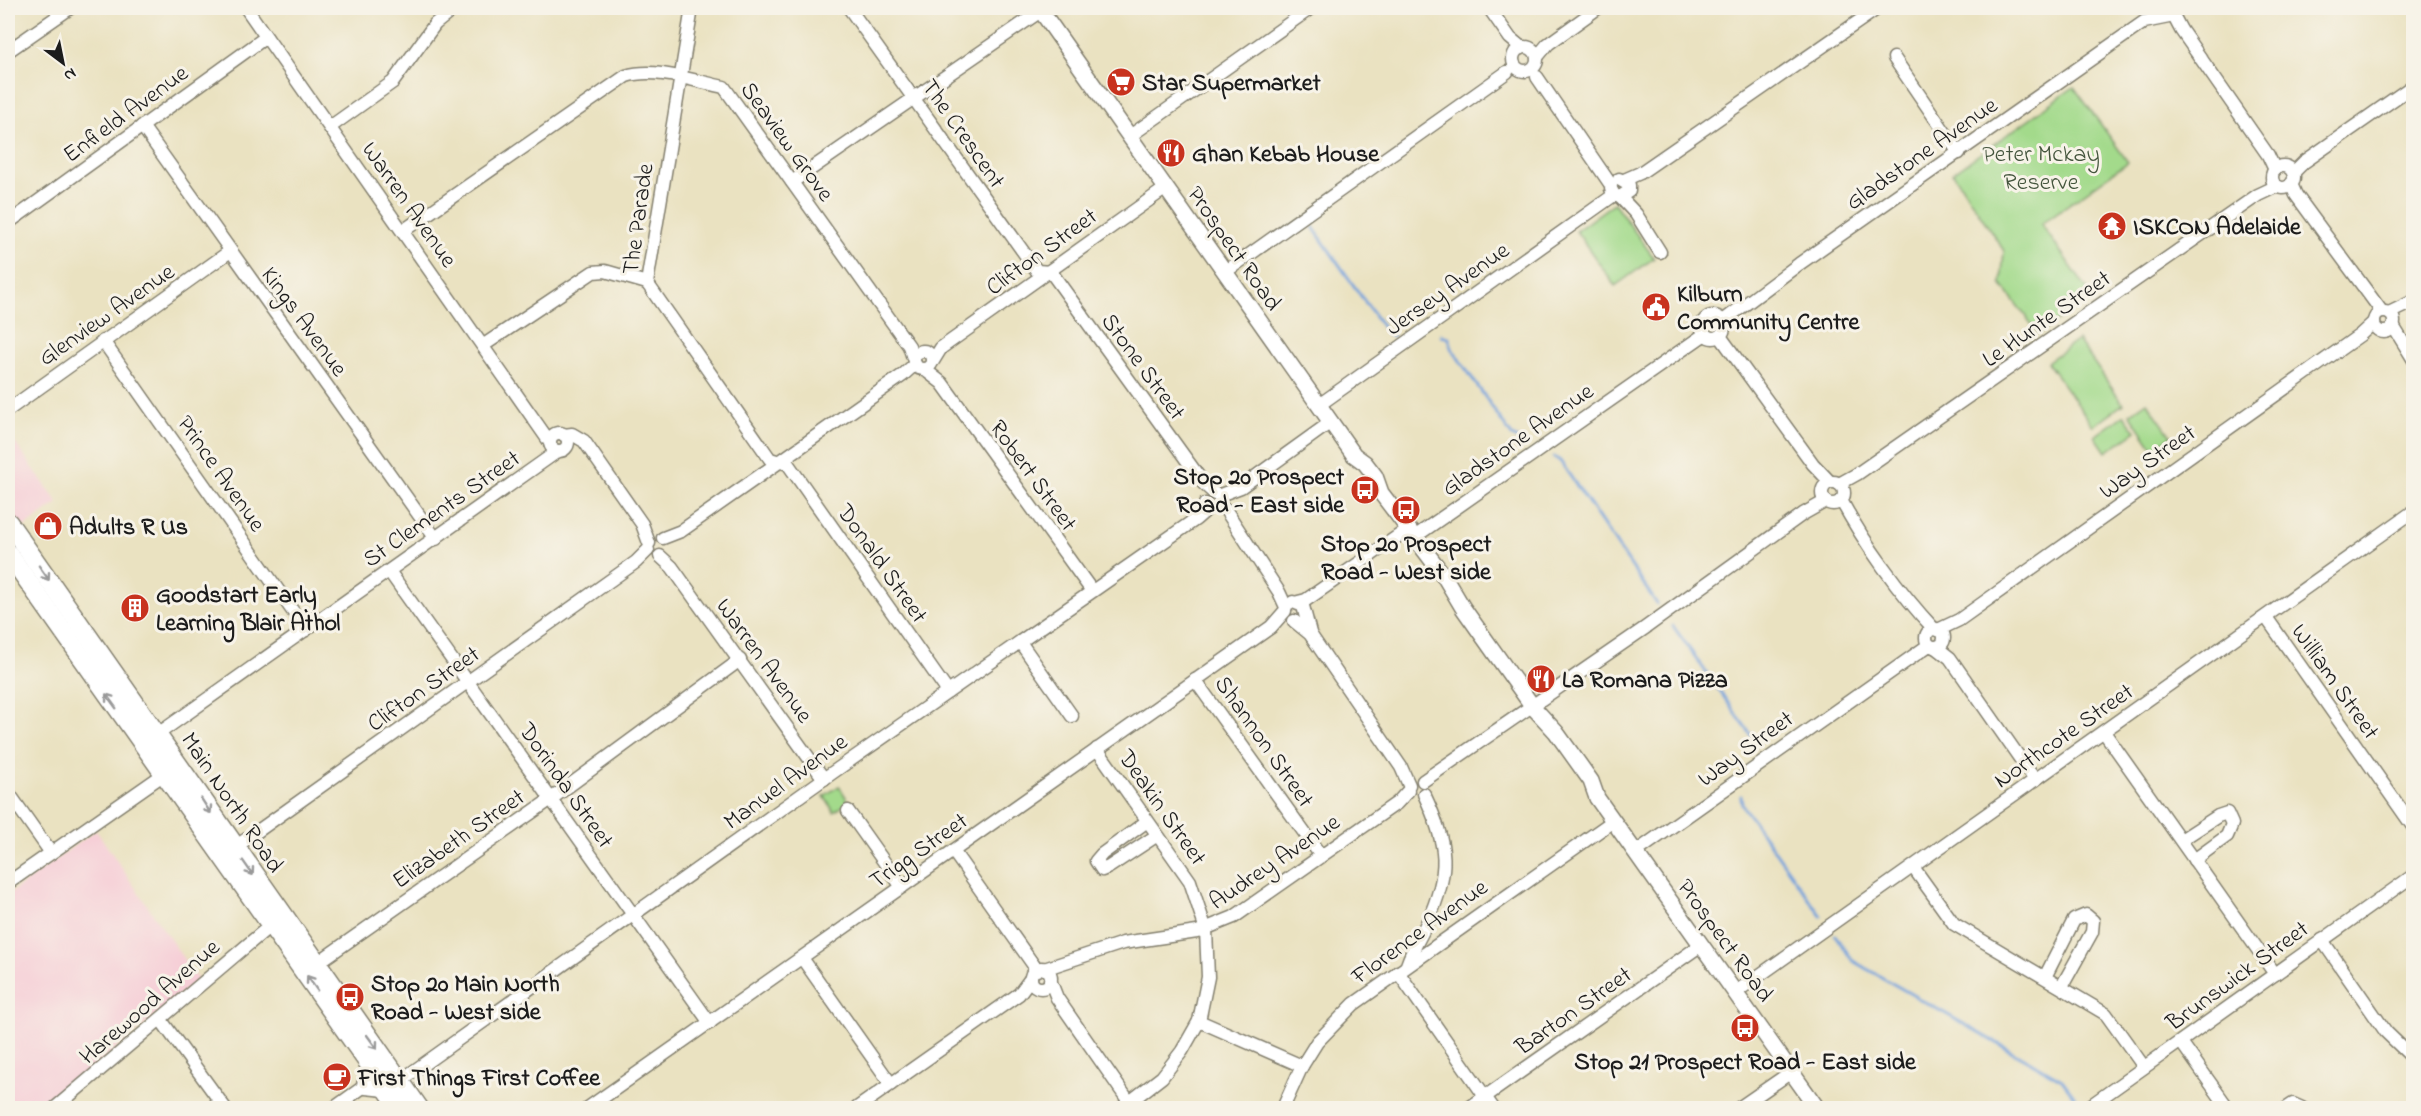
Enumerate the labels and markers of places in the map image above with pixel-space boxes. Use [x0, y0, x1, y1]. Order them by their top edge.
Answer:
supermarket icon: Star Supermarket [1105, 66, 1137, 98]
place label: Star Supermarket [1142, 67, 1321, 102]
restaurant icon: Ghan Kebab House [1155, 137, 1187, 169]
place label: Ghan Kebab House [1192, 138, 1380, 173]
temple icon: ISKCON Adelaide [2096, 210, 2128, 242]
place label: ISKCON Adelaide [2133, 211, 2302, 246]
place label: Kilburn Community Centre [1677, 278, 1860, 342]
public building icon: Kilburn Community Centre [1640, 291, 1672, 323]
place label: Stop 20 Prospect Road - East side [1174, 461, 1345, 524]
bus stop icon: Stop 20 Prospect Road - East side [1349, 474, 1381, 506]
bus stop icon: Stop 20 Prospect Road - West side [1390, 494, 1422, 526]
shop icon: Adults R Us [32, 510, 64, 542]
place label: Adults R Us [69, 511, 188, 546]
place label: Stop 20 Prospect Road - West side [1321, 528, 1492, 591]
place label: Goodstart Early Learning Blair Athol [156, 579, 340, 643]
building icon: Goodstart Early Learning Blair Athol [119, 592, 151, 624]
restaurant icon: La Romana Pizza [1525, 663, 1557, 695]
place label: La Romana Pizza [1562, 664, 1728, 699]
place label: Stop 20 Main North Road - West side [371, 968, 560, 1031]
bus stop icon: Stop 20 Main North Road - West side [334, 981, 366, 1013]
bus stop icon: Stop 21 Prospect Road - East side [1729, 1012, 1761, 1044]
place label: Stop 21 Prospect Road - East side [1574, 1046, 1917, 1081]
cafe icon: First Things First Coffee [321, 1061, 353, 1093]
place label: First Things First Coffee [357, 1062, 601, 1098]

